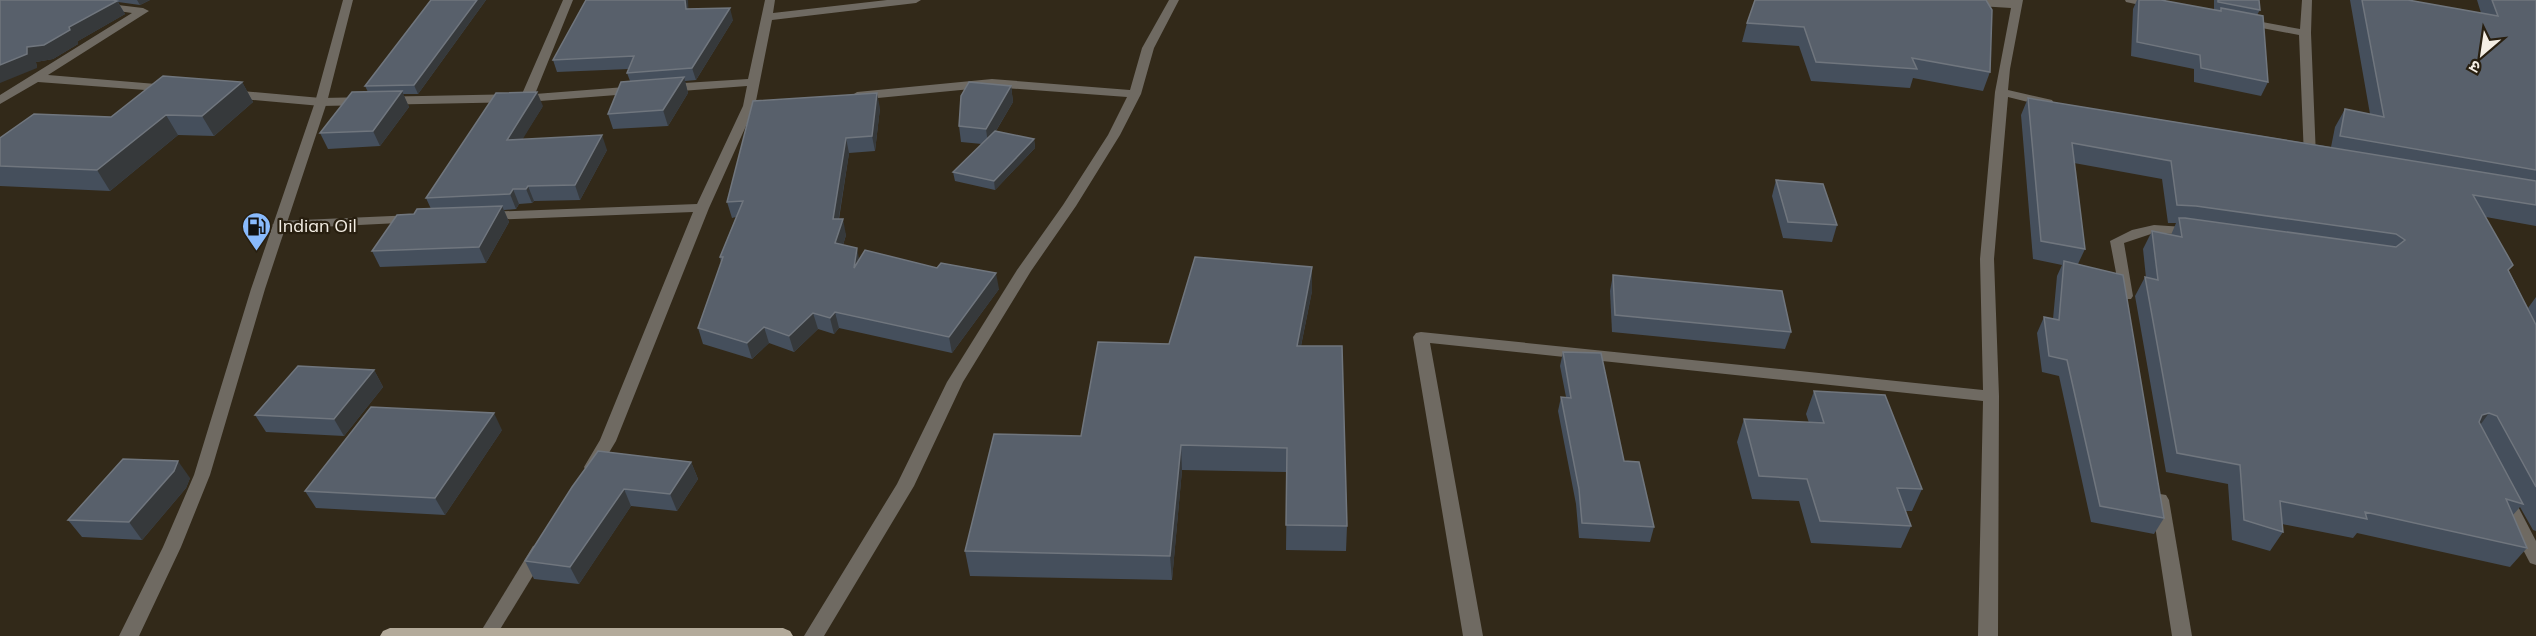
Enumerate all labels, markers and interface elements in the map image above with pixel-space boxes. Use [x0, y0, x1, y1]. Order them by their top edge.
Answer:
north arrow [2452, 24, 2512, 84]
text: उ [2465, 56, 2484, 78]
fuel station icon: Indian Oil [241, 210, 273, 252]
place label: Indian Oil [278, 214, 357, 237]

